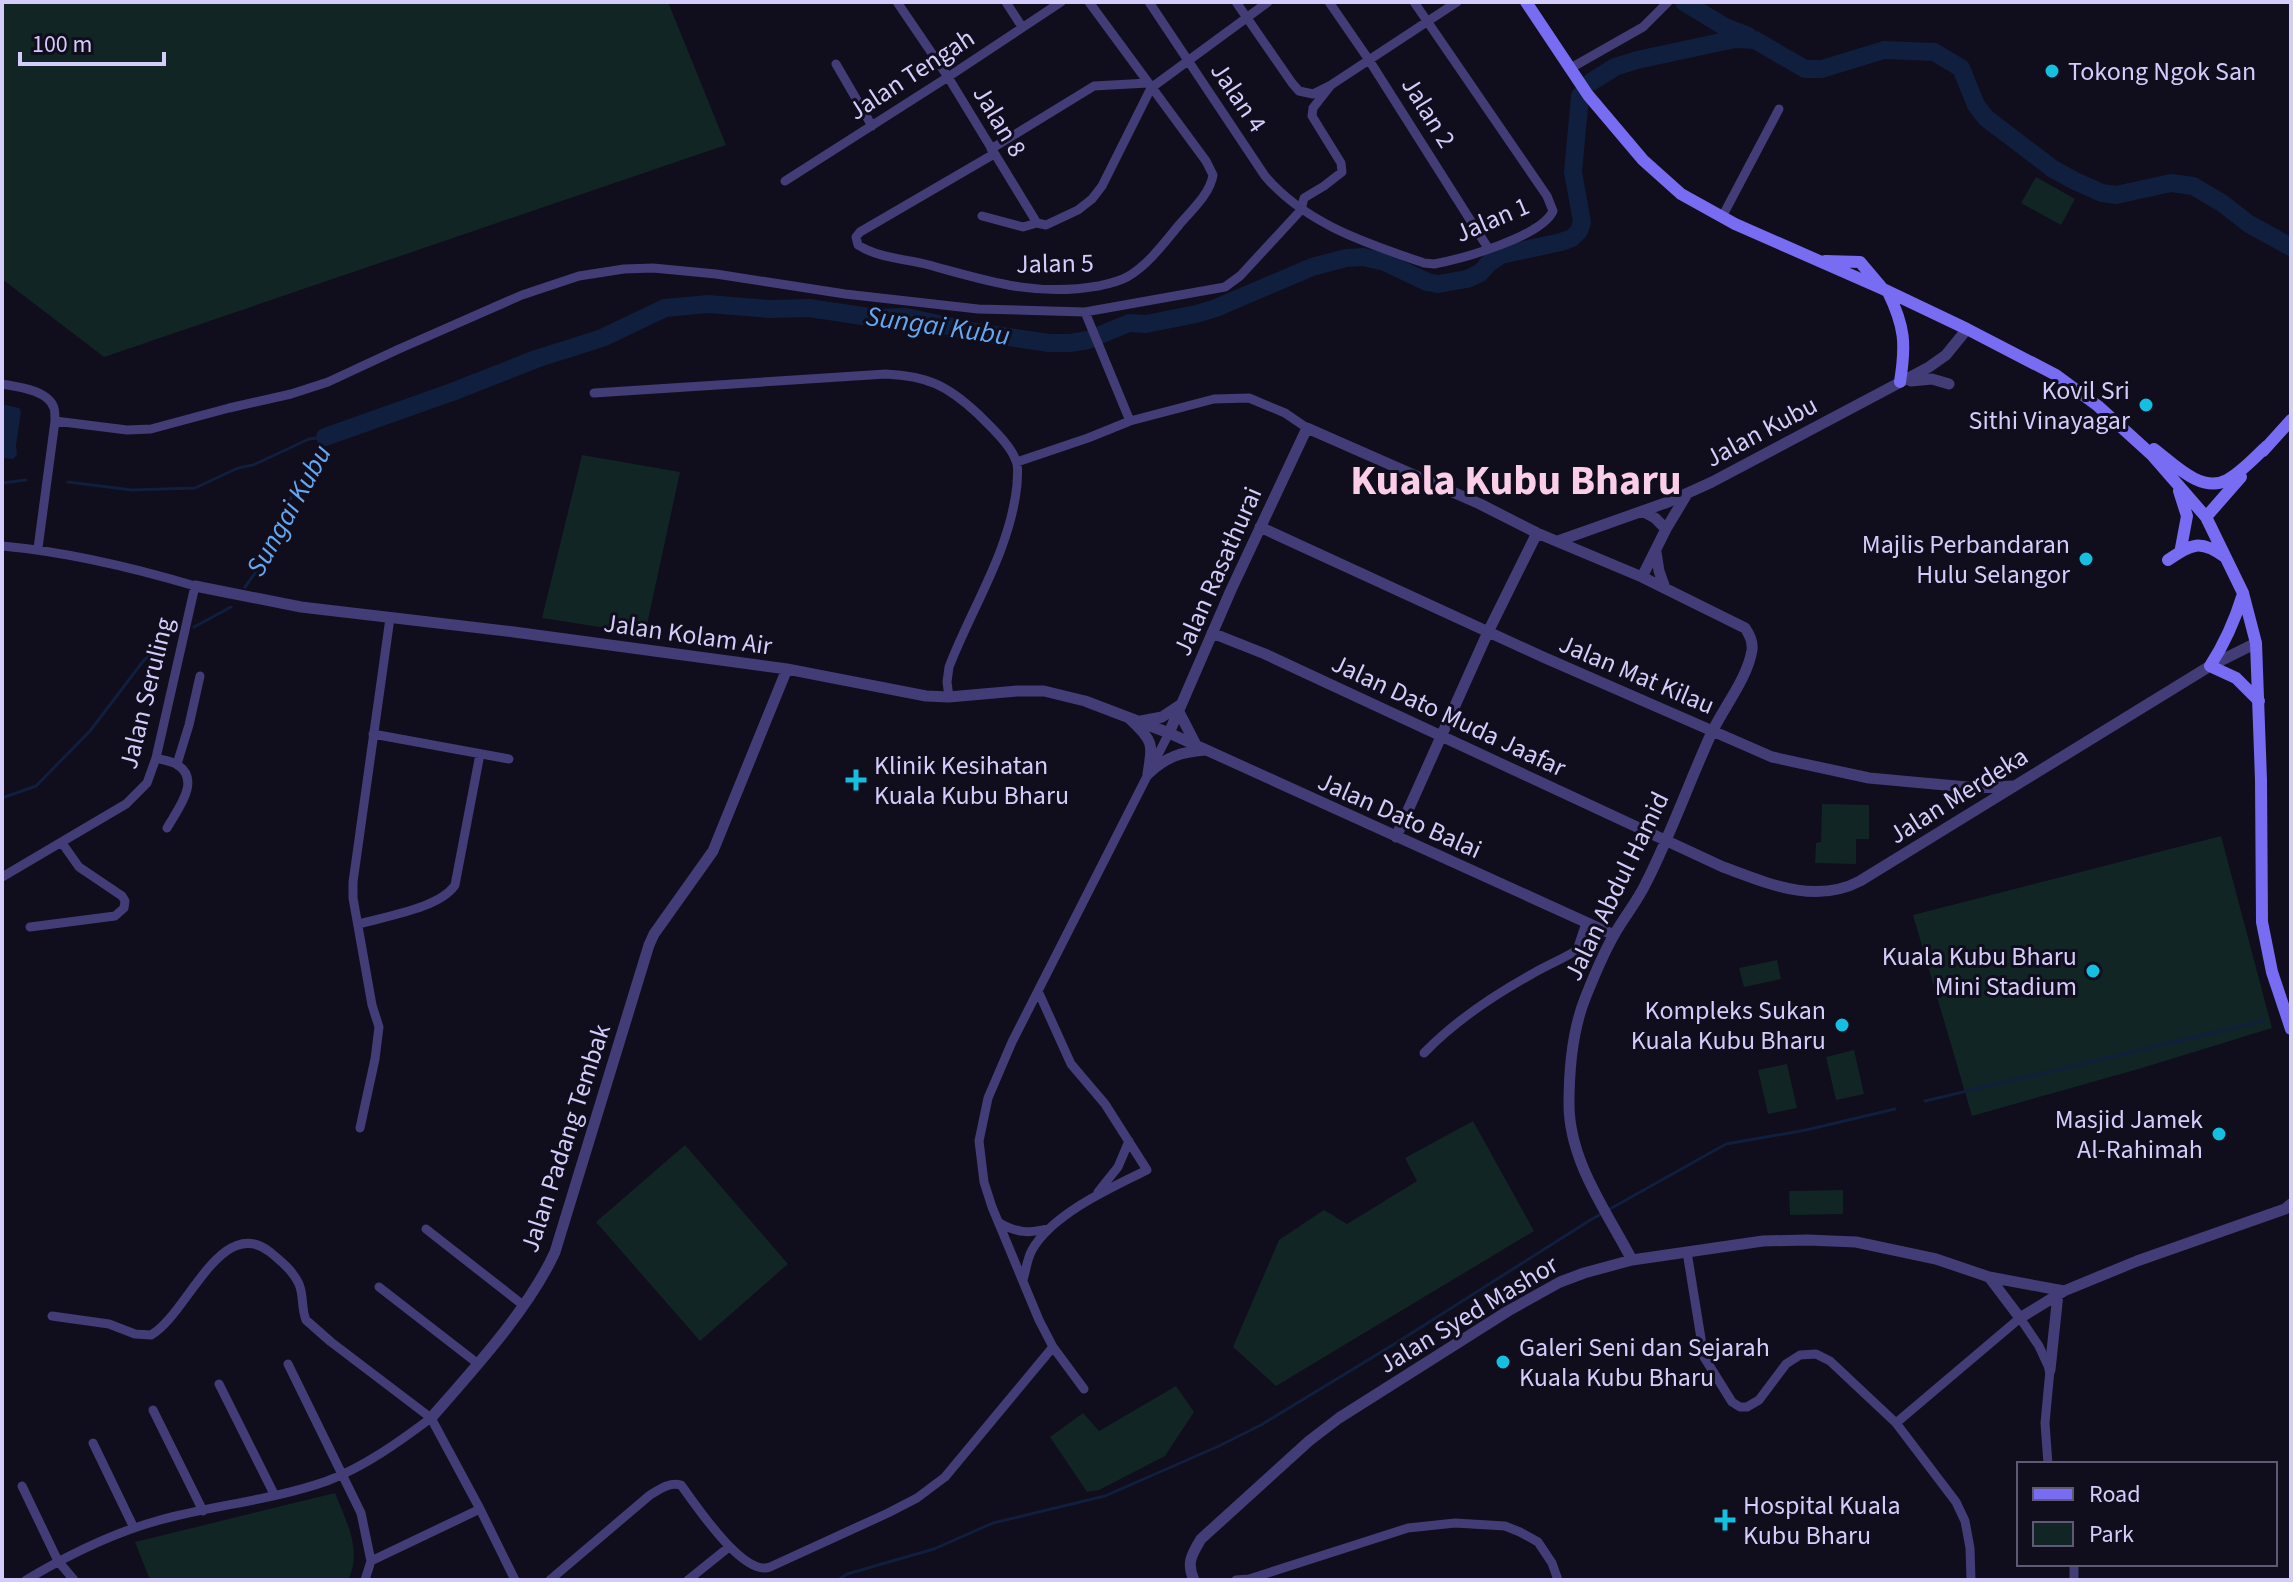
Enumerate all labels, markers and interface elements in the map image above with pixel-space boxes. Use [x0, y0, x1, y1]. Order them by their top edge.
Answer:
scale bar [20, 16, 164, 66]
street label: Jalan Tengah [841, 20, 982, 129]
text: 100 m [32, 27, 92, 62]
place label: Tokong Ngok San [2068, 53, 2256, 90]
street label: Jalan 4 [1202, 55, 1276, 140]
marker: Tokong Ngok San [2043, 62, 2061, 80]
street label: Jalan 2 [1392, 70, 1465, 155]
street label: Jalan 8 [964, 78, 1035, 164]
street label: Jalan 1 [1449, 187, 1535, 252]
street label: Jalan 5 [1016, 244, 1094, 283]
water label: Sungai Kubu [863, 296, 1012, 356]
place label: Kovil Sri Sithi Vinayagar [1969, 372, 2131, 439]
street label: Jalan Kubu [1699, 386, 1824, 476]
marker: Kovil Sri Sithi Vinayagar [2137, 396, 2155, 414]
water label: Sungai Kubu [236, 437, 342, 584]
district label: Kuala Kubu Bharu [1350, 451, 1682, 511]
street label: Jalan Rasathurai [1164, 481, 1271, 661]
place label: Majlis Perbandaran Hulu Selangor [1862, 526, 2071, 593]
marker: Majlis Perbandaran Hulu Selangor [2077, 550, 2095, 568]
street label: Jalan Kolam Air [601, 604, 775, 665]
street label: Jalan Seruling [110, 613, 183, 773]
street label: Jalan Mat Kilau [1553, 625, 1720, 724]
street label: Jalan Dato Muda Jaafar [1325, 645, 1573, 786]
street label: Jalan Merdeka [1881, 738, 2035, 853]
place label: Klinik Kesihatan Kuala Kubu Bharu [874, 747, 1069, 814]
street label: Jalan Dato Balai [1312, 763, 1488, 868]
marker: Klinik Kesihatan Kuala Kubu Bharu [845, 769, 867, 791]
street label: Jalan Abdul Hamid [1555, 786, 1678, 987]
place label: Kuala Kubu Bharu Mini Stadium [1882, 938, 2077, 1005]
marker: Kuala Kubu Bharu Mini Stadium [2084, 962, 2102, 980]
place label: Kompleks Sukan Kuala Kubu Bharu [1631, 992, 1826, 1059]
marker: Kompleks Sukan Kuala Kubu Bharu [1833, 1016, 1851, 1034]
street label: Jalan Padang Tembak [511, 1019, 620, 1257]
place label: Masjid Jamek Al-Rahimah [2055, 1101, 2203, 1168]
marker: Masjid Jamek Al-Rahimah [2210, 1125, 2228, 1143]
street label: Jalan Syed Mashor [1372, 1246, 1566, 1383]
place label: Galeri Seni dan Sejarah Kuala Kubu Bharu [1519, 1329, 1770, 1396]
marker: Galeri Seni dan Sejarah Kuala Kubu Bharu [1494, 1353, 1512, 1371]
legend [2017, 1462, 2277, 1566]
text: Road [2089, 1477, 2141, 1512]
place label: Hospital Kuala Kubu Bharu [1743, 1487, 1901, 1554]
marker: Hospital Kuala Kubu Bharu [1714, 1509, 1736, 1531]
text: Park [2089, 1517, 2134, 1552]

